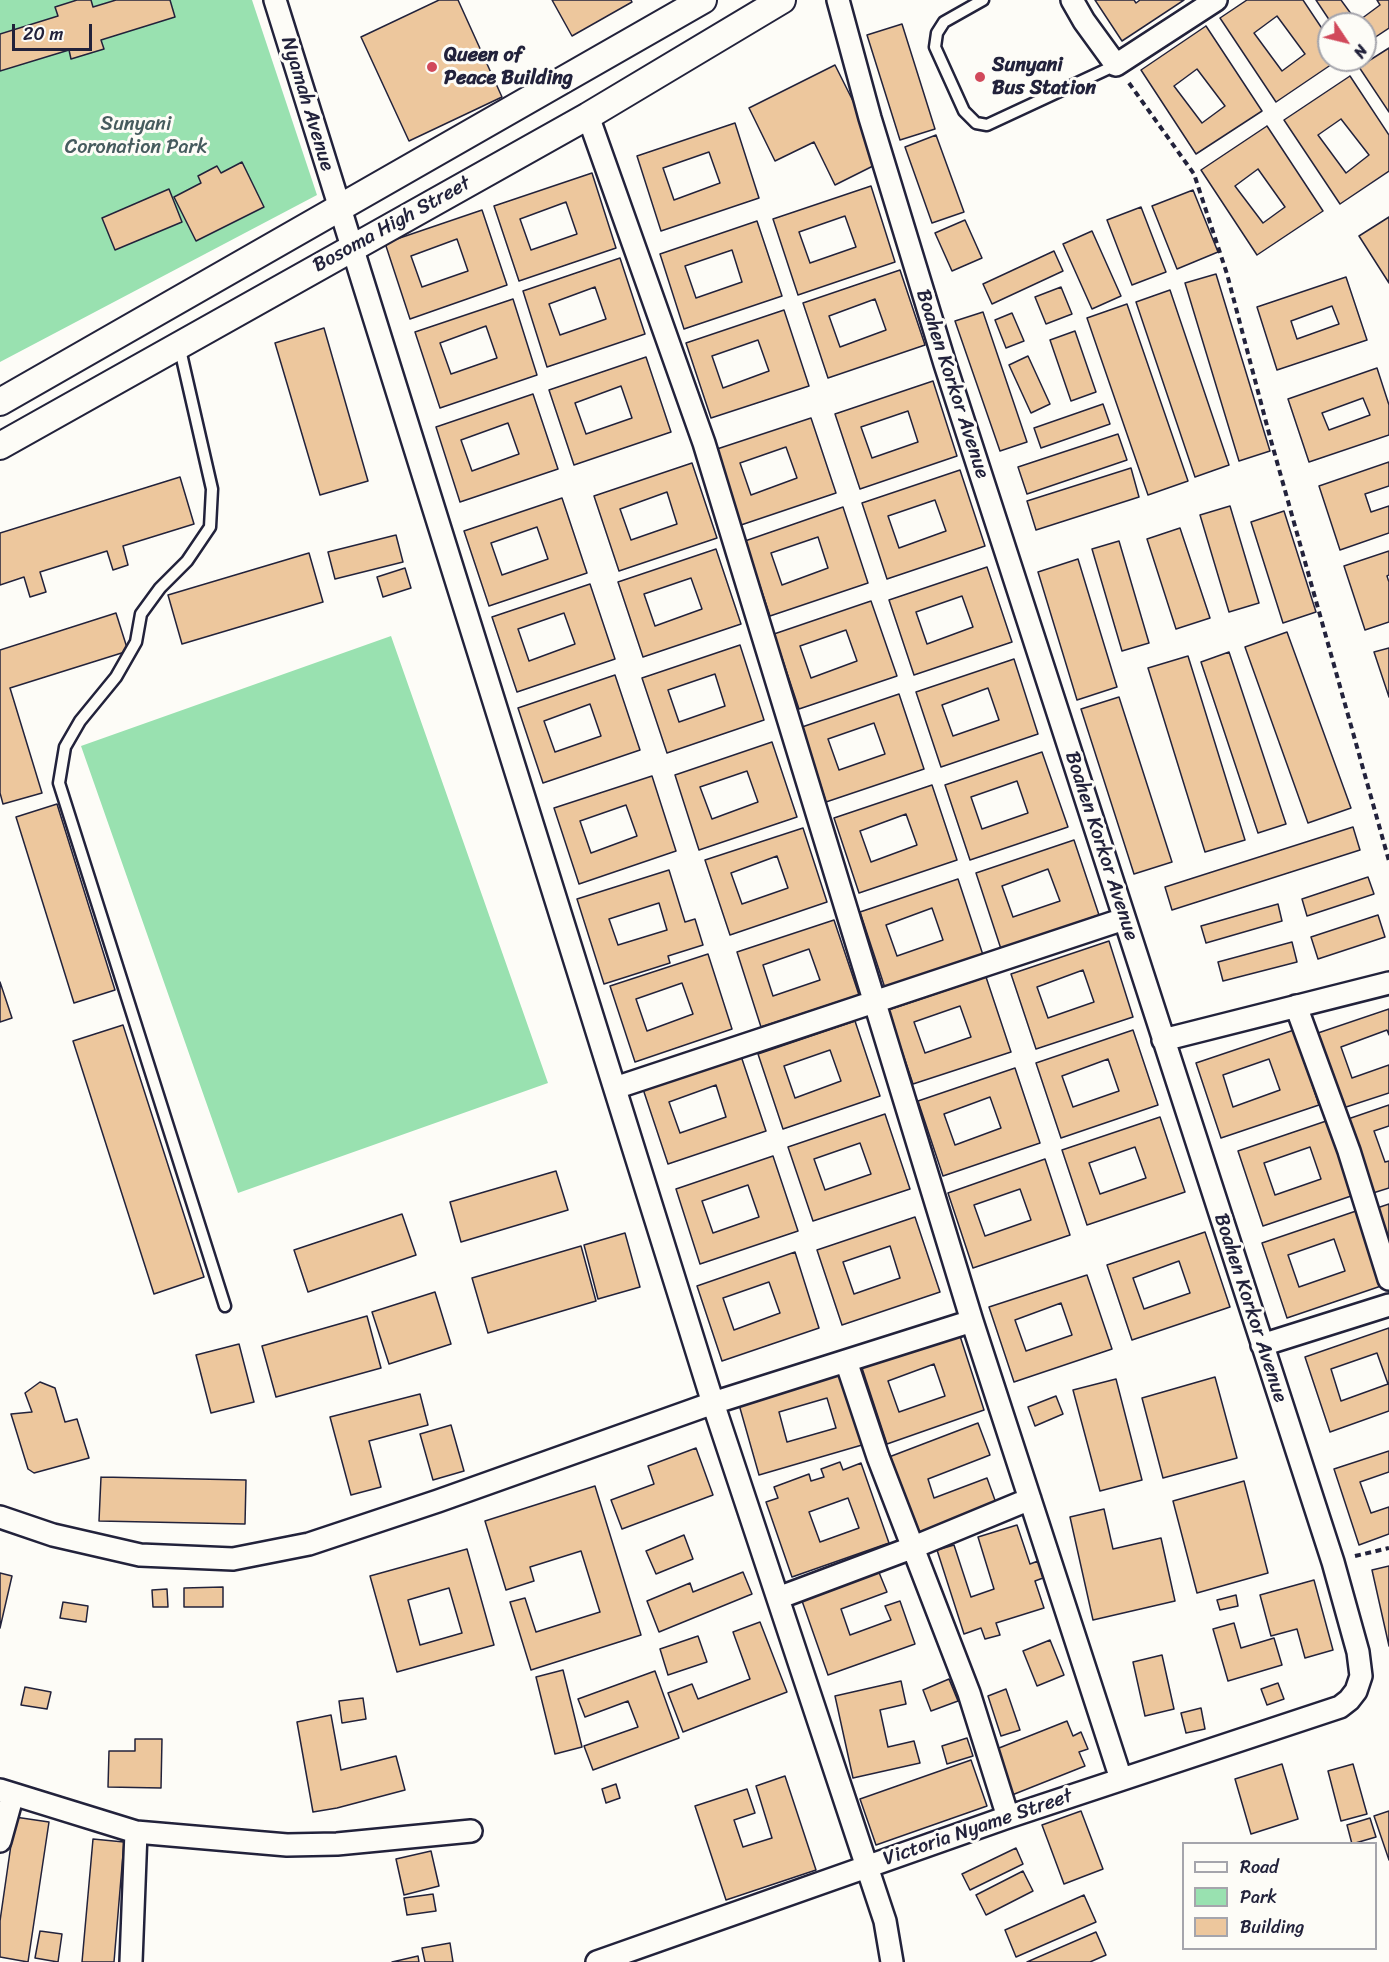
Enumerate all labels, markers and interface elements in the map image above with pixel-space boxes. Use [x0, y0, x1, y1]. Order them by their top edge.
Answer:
scale bar [15, 12, 94, 50]
north arrow [1317, 12, 1377, 72]
text: 20 m [23, 18, 63, 50]
street label: Nyamah Avenue [275, 34, 339, 174]
text: N [1345, 39, 1376, 64]
place label: Queen of Peace Building [444, 44, 573, 91]
place label: Sunyani Bus Station [992, 54, 1096, 101]
marker: Queen of Peace Building [425, 60, 439, 74]
marker: Sunyani Bus Station [973, 70, 987, 84]
park label: Sunyani Coronation Park [65, 113, 207, 160]
street label: Bosoma High Street [309, 172, 475, 278]
street label: Boahen Korkor Avenue [910, 286, 994, 482]
street label: Boahen Korkor Avenue [1059, 748, 1143, 944]
street label: Boahen Korkor Avenue [1208, 1210, 1292, 1406]
street label: Victoria Nyame Street [880, 1784, 1076, 1872]
legend [1182, 1842, 1377, 1950]
text: Road [1240, 1851, 1279, 1883]
text: Park [1240, 1881, 1277, 1913]
text: Building [1240, 1911, 1304, 1943]

